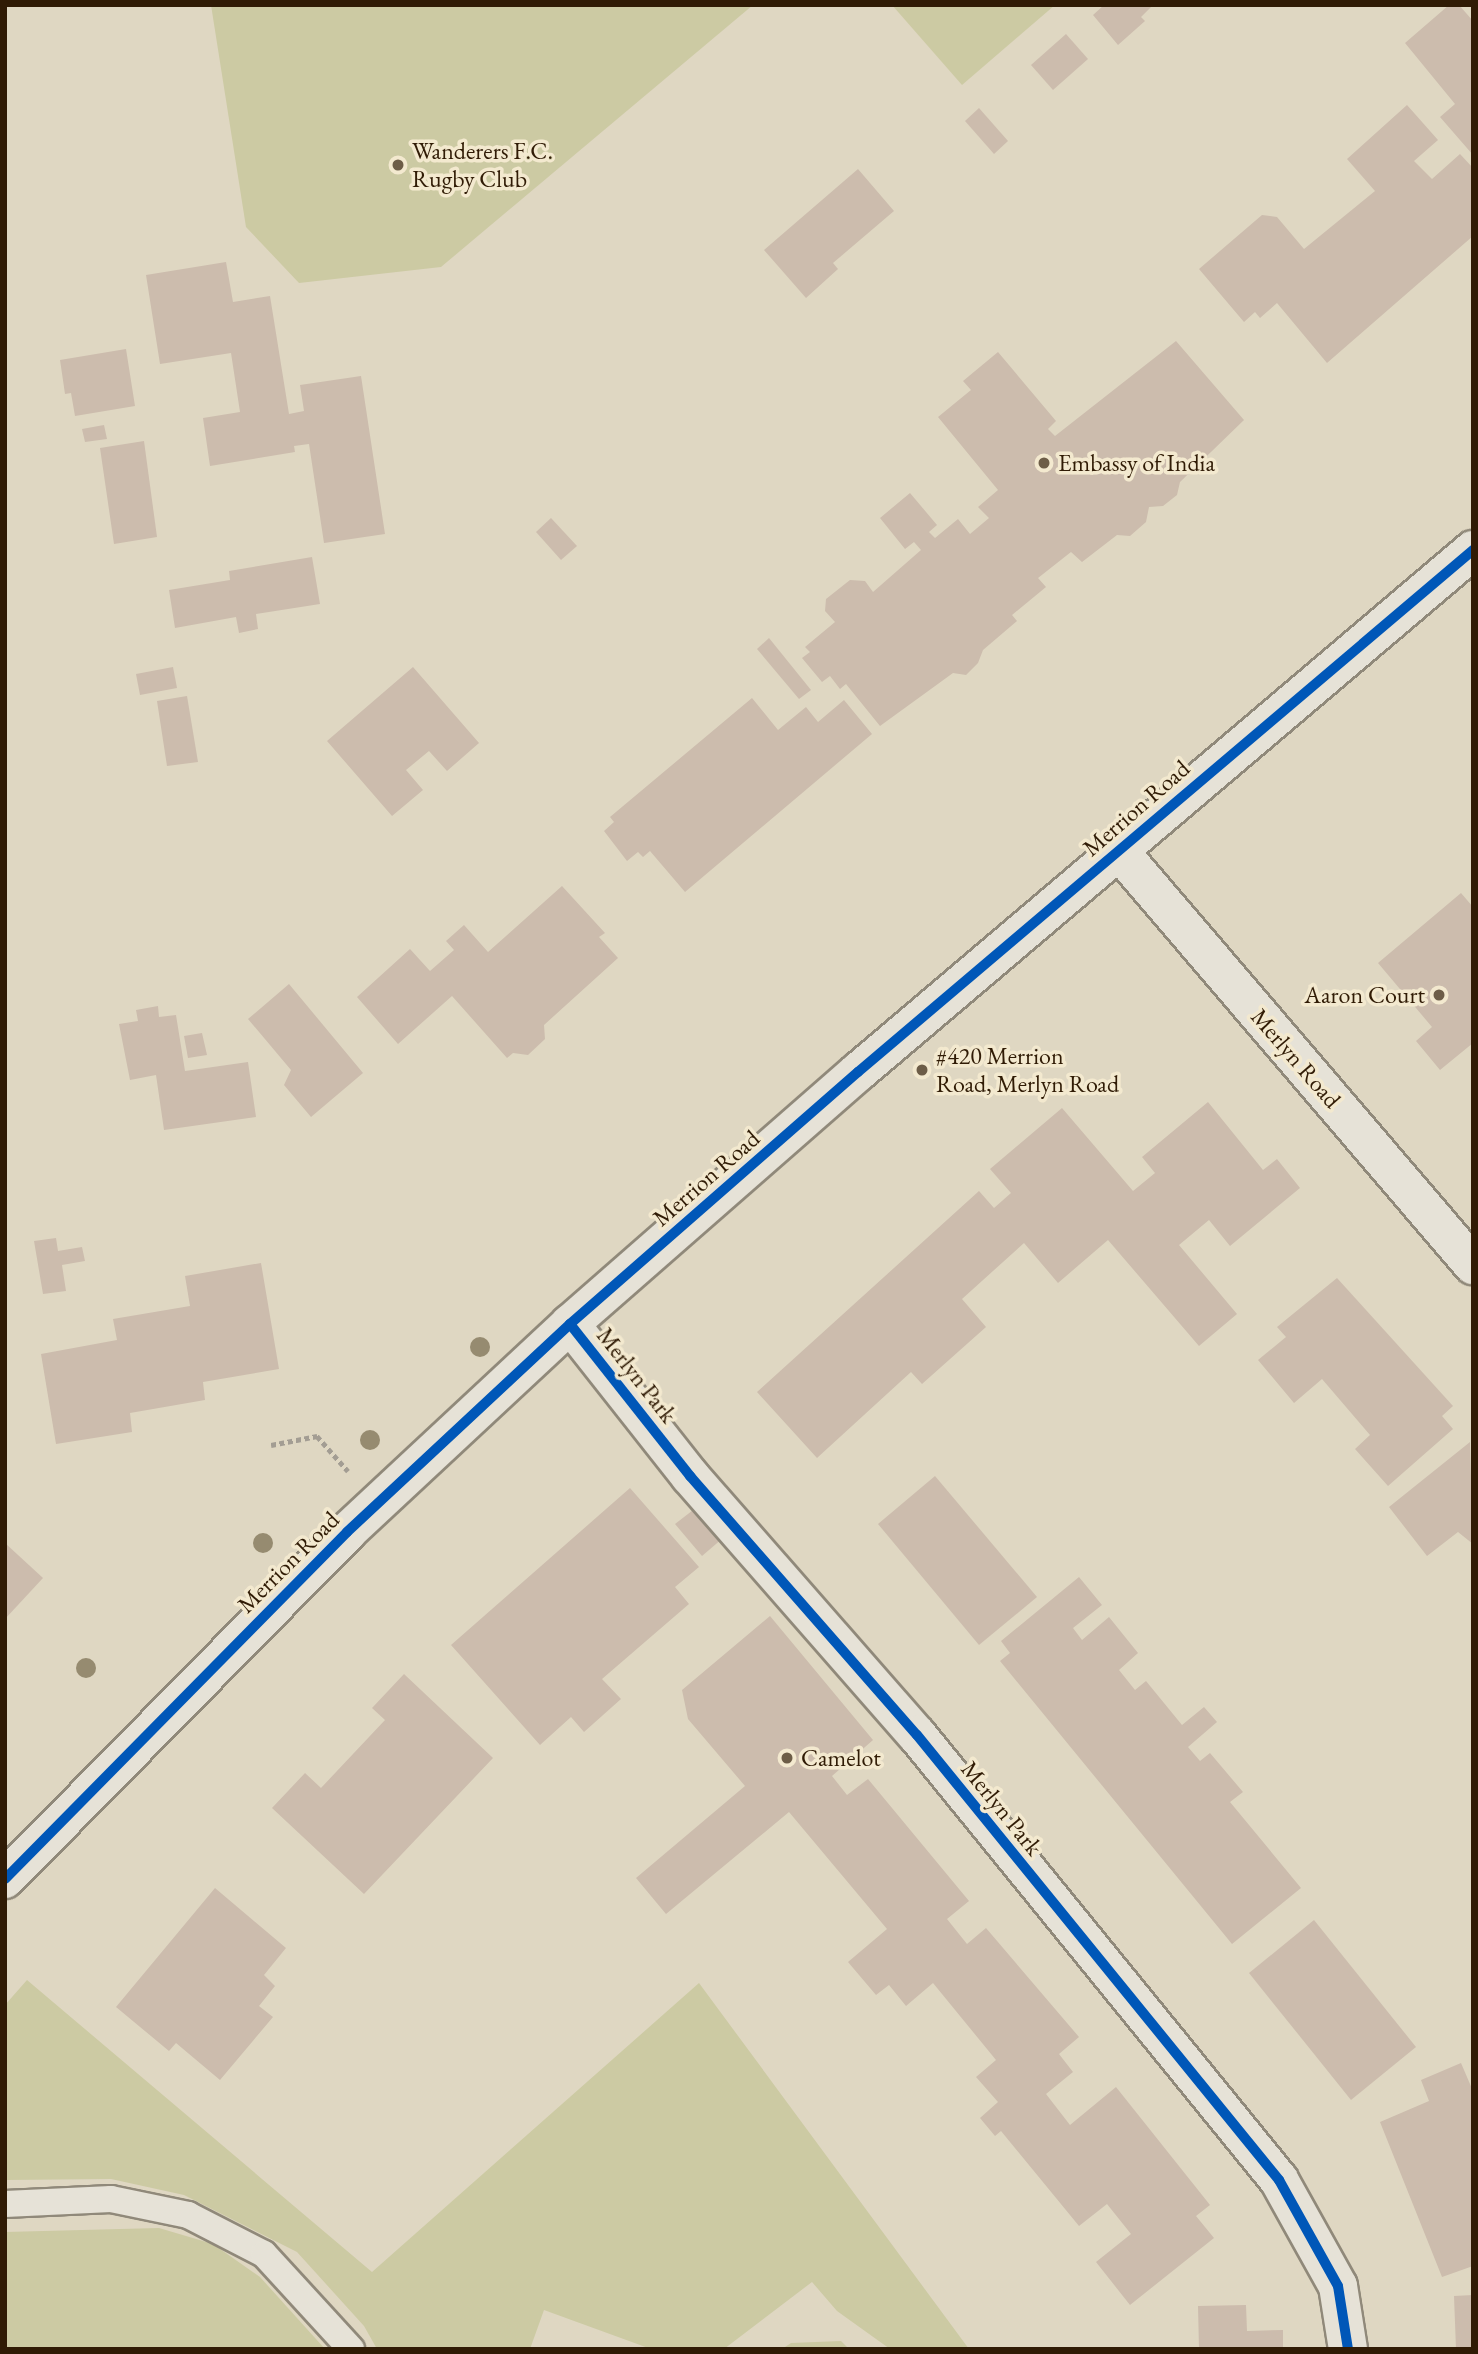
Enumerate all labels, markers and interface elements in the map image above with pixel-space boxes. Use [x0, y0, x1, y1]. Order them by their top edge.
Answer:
place label: Wanderers F.C. Rugby Club [412, 137, 553, 193]
marker: Wanderers F.C. Rugby Club [390, 157, 406, 173]
place label: Embassy of India [1058, 449, 1215, 477]
marker: Embassy of India [1036, 455, 1052, 471]
street label: Merrion Road [1077, 754, 1195, 862]
place label: Aaron Court [1304, 981, 1425, 1009]
marker: Aaron Court [1431, 987, 1447, 1003]
street label: Merlyn Road [1245, 1002, 1347, 1114]
place label: #420 Merrion Road, Merlyn Road [936, 1042, 1119, 1098]
marker: #420 Merrion Road, Merlyn Road [914, 1062, 930, 1078]
street label: Merrion Road [647, 1124, 765, 1232]
street label: Merlyn Park [591, 1322, 683, 1428]
street label: Merrion Road [231, 1505, 345, 1619]
place label: Camelot [801, 1744, 881, 1772]
marker: Camelot [779, 1750, 795, 1766]
street label: Merlyn Park [955, 1755, 1049, 1861]

